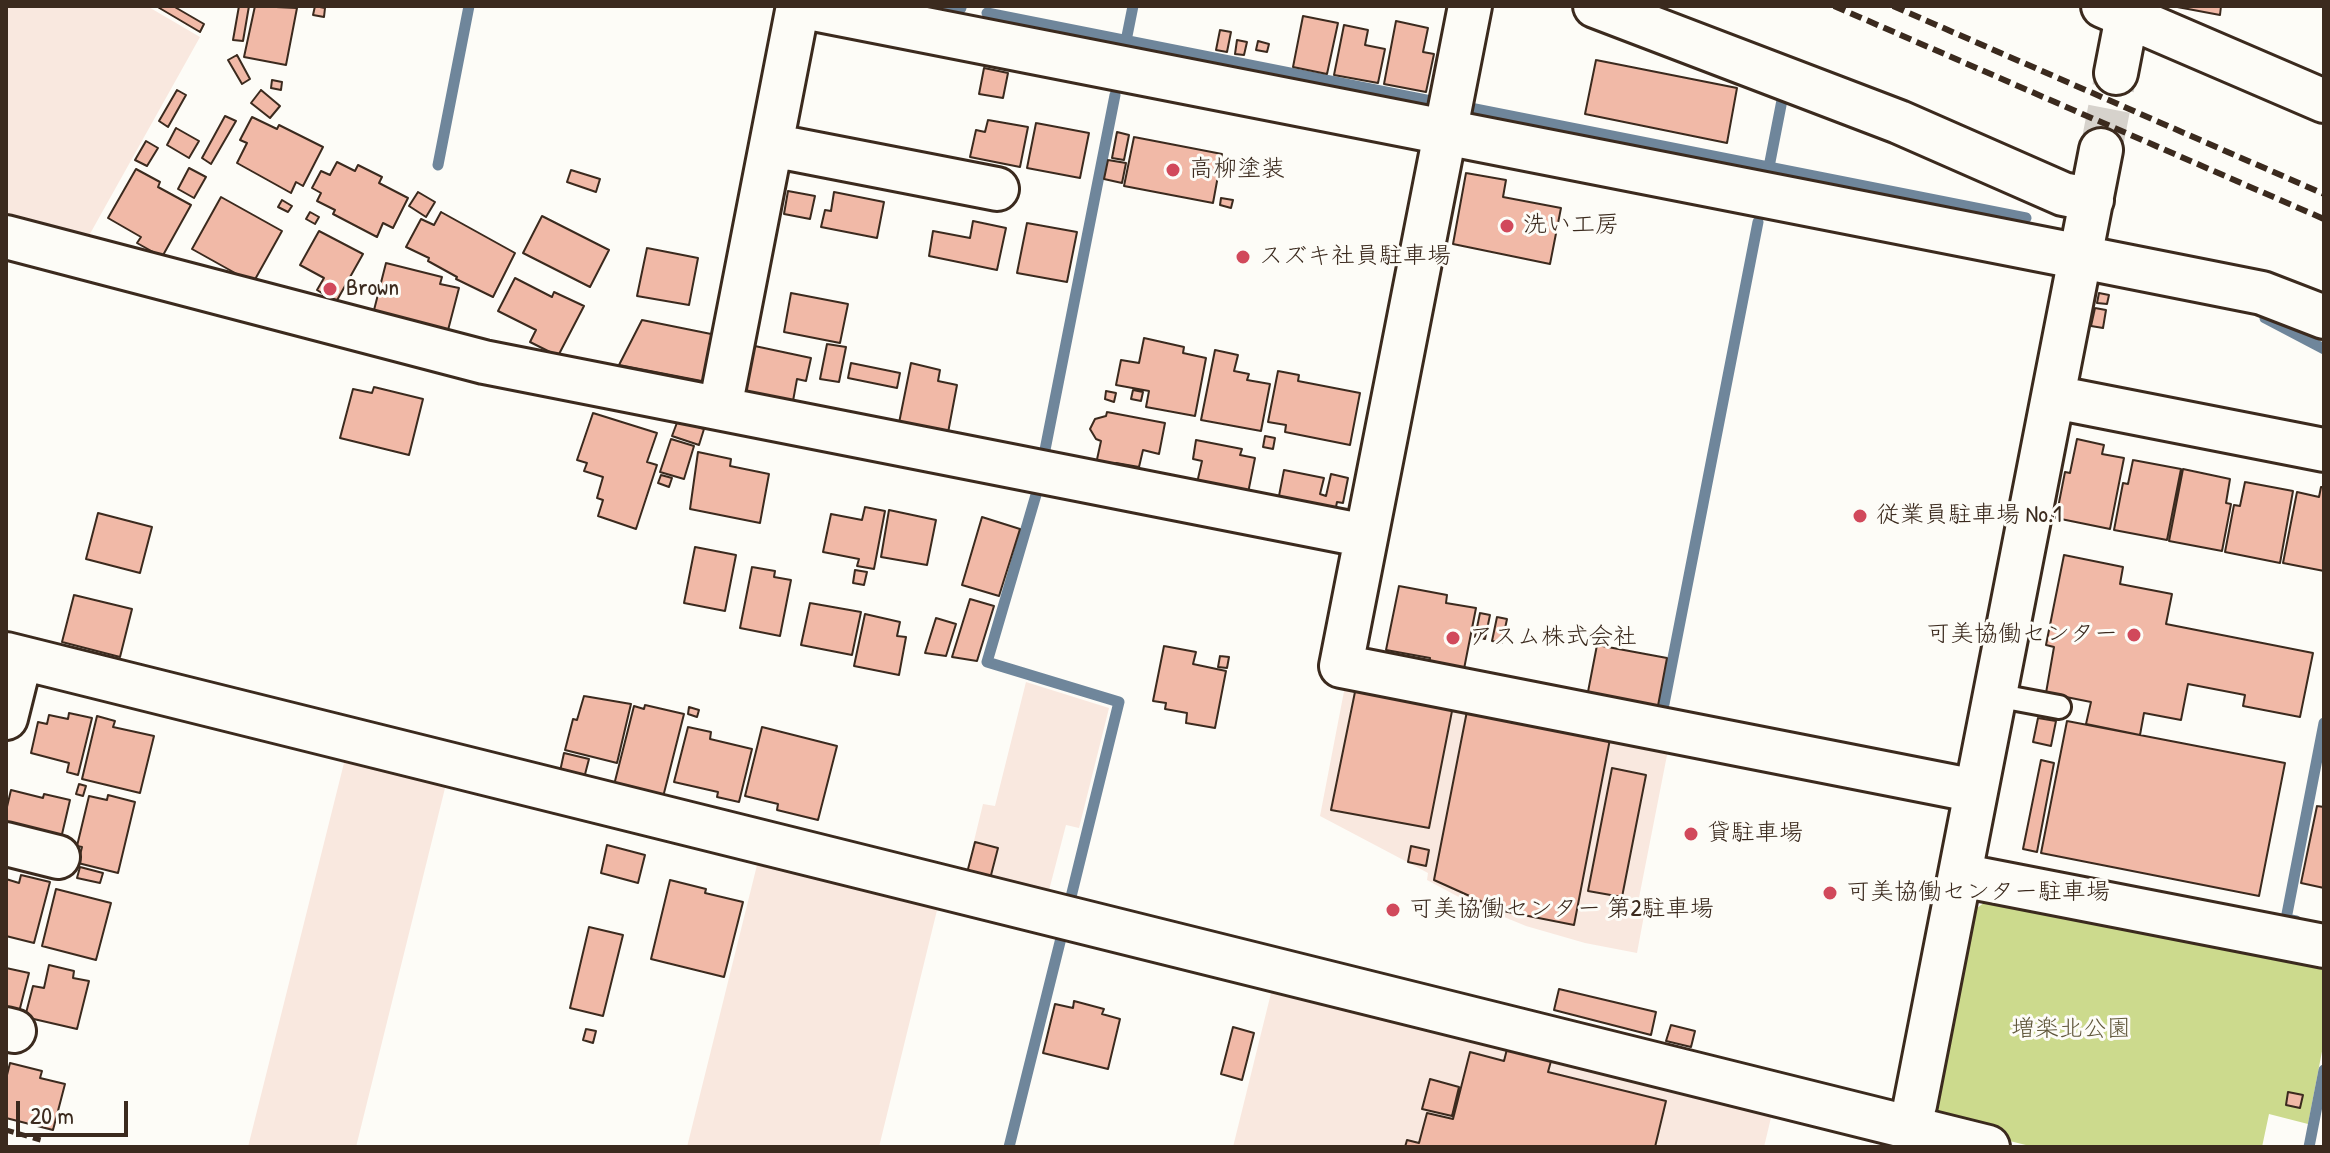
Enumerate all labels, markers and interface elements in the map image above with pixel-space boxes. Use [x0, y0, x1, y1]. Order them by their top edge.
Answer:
place label: 高柳塗装 [1189, 156, 1285, 184]
marker: 高柳塗装 [1164, 161, 1182, 179]
place label: 洗い工房 [1523, 212, 1619, 240]
marker: 洗い工房 [1498, 217, 1516, 235]
place label: スズキ社員駐車場 [1259, 243, 1451, 271]
marker: スズキ社員駐車場 [1234, 248, 1252, 266]
place label: Brown [346, 275, 399, 303]
marker: Brown [321, 280, 339, 298]
place label: 従業員駐車場 No.1 [1876, 502, 2062, 530]
marker: 従業員駐車場 No.1 [1851, 507, 1869, 525]
place label: 可美協働センター [1926, 621, 2118, 649]
place label: アスム株式会社 [1469, 624, 1637, 652]
marker: 可美協働センター [2125, 626, 2143, 644]
marker: アスム株式会社 [1444, 629, 1462, 647]
place label: 貸駐車場 [1707, 820, 1803, 848]
marker: 貸駐車場 [1682, 825, 1700, 843]
place label: 可美協働センター駐車場 [1846, 879, 2110, 907]
marker: 可美協働センター駐車場 [1821, 884, 1839, 902]
place label: 可美協働センター 第2駐車場 [1409, 896, 1714, 924]
marker: 可美協働センター 第2駐車場 [1384, 901, 1402, 919]
park label: 増楽北公園 [2011, 1016, 2131, 1044]
scale bar [20, 1085, 132, 1135]
text: 20 m [30, 1099, 74, 1131]

